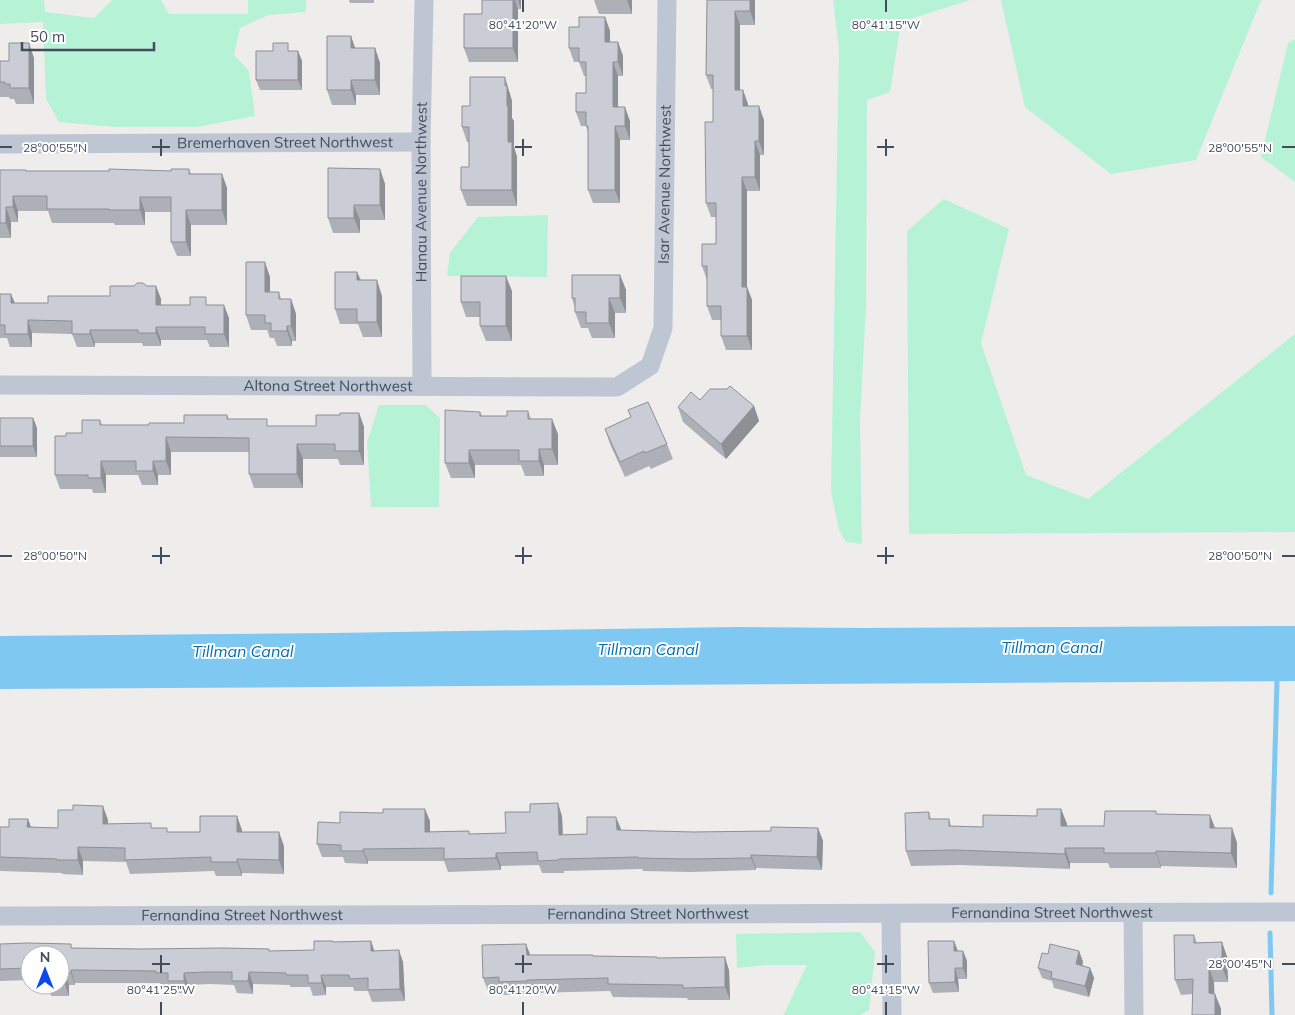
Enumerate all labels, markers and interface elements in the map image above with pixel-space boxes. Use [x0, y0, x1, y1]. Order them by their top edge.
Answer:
text: 80°41'20"W [489, 17, 557, 32]
text: 80°41'15"W [852, 17, 920, 32]
scale bar [22, 20, 155, 52]
text: 50 m [30, 27, 65, 46]
street label: Hanau Avenue Northwest [411, 102, 431, 282]
street label: Isar Avenue Northwest [654, 105, 675, 264]
street label: Bremerhaven Street Northwest [177, 132, 393, 152]
text: 28°00'55"N [23, 140, 87, 155]
text: 28°00'55"N [1208, 140, 1272, 155]
street label: Altona Street Northwest [243, 376, 413, 395]
text: 28°00'50"N [23, 548, 87, 563]
text: 28°00'50"N [1208, 548, 1272, 563]
water label: Tillman Canal [1001, 637, 1103, 657]
water label: Tillman Canal [597, 639, 699, 659]
water label: Tillman Canal [192, 641, 294, 661]
street label: Fernandina Street Northwest [951, 902, 1153, 922]
street label: Fernandina Street Northwest [547, 904, 749, 923]
street label: Fernandina Street Northwest [141, 905, 343, 925]
north arrow [20, 945, 70, 995]
text: N [40, 948, 50, 966]
text: 28°00'45"N [1208, 956, 1272, 971]
text: 80°41'25"W [127, 982, 195, 997]
text: 80°41'20"W [489, 982, 557, 997]
text: 80°41'15"W [852, 982, 920, 997]

